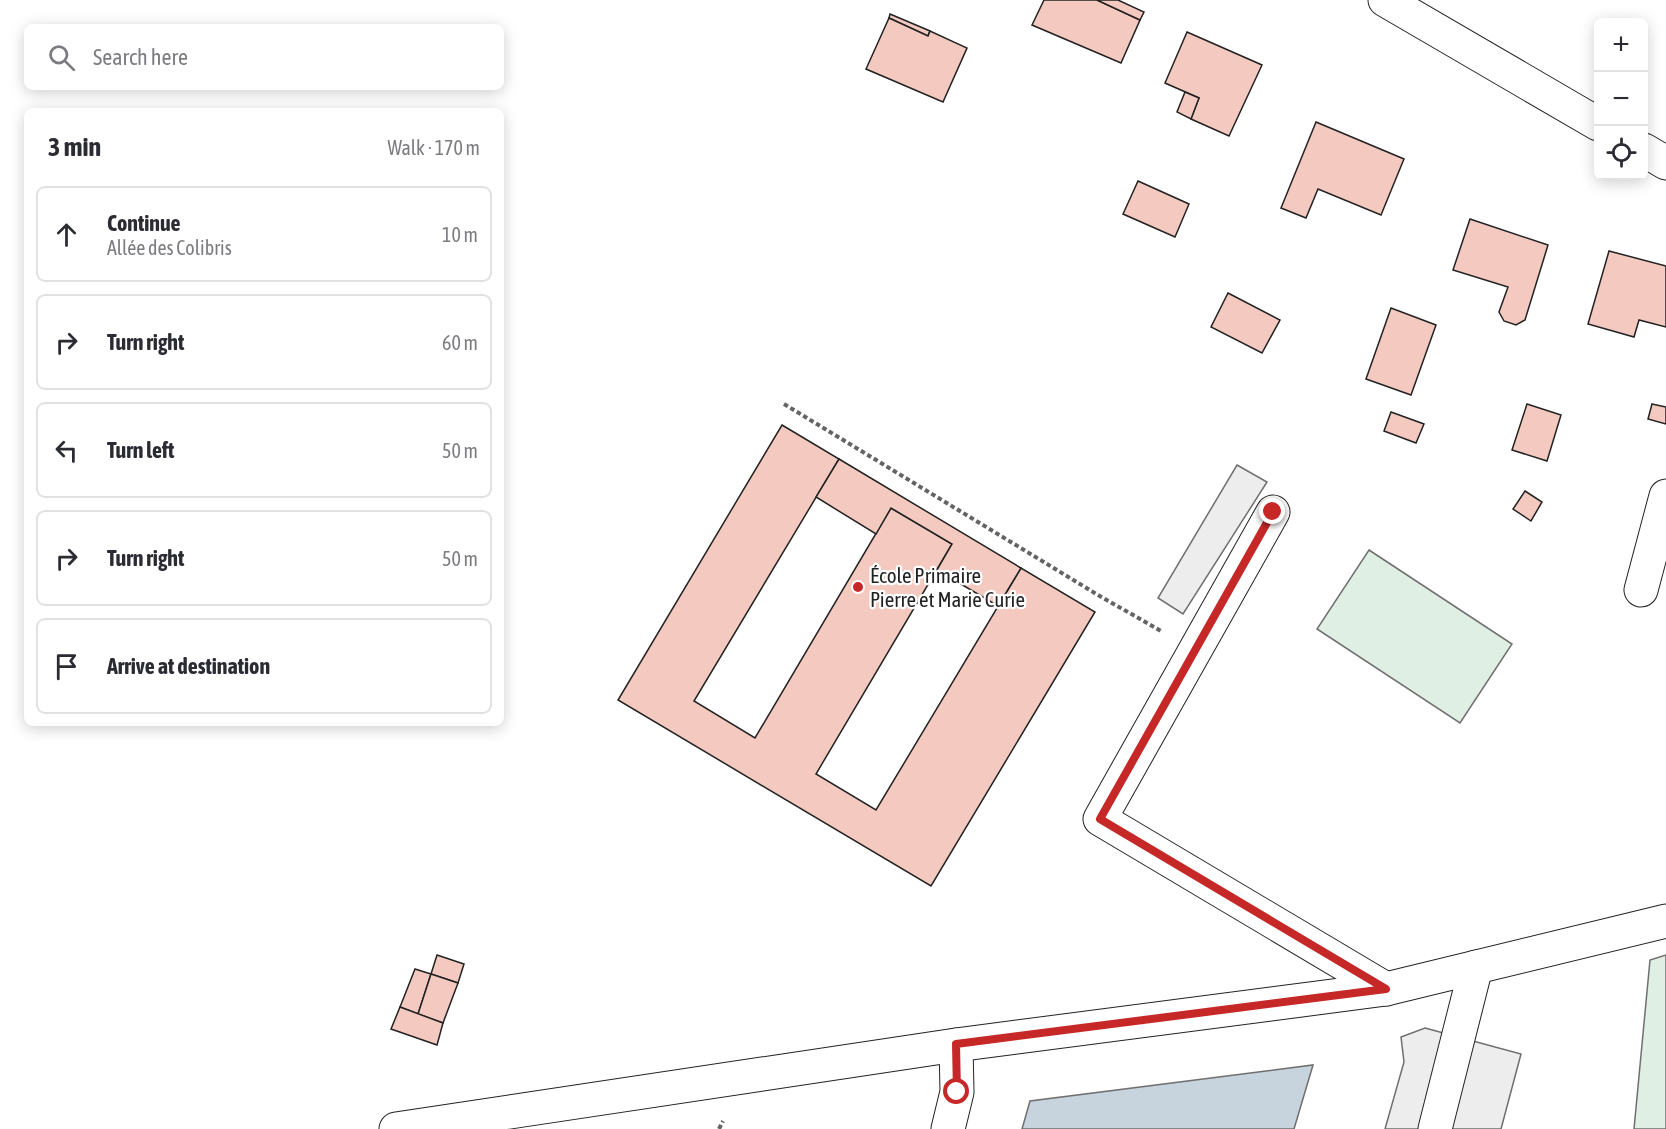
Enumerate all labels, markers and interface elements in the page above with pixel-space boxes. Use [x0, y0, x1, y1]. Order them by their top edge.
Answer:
map controls [1594, 18, 1648, 180]
button: + [1594, 18, 1648, 72]
search box [24, 24, 504, 90]
icon: search [45, 41, 78, 74]
text: Search here [93, 44, 188, 70]
button: − [1594, 72, 1648, 126]
button: locate [1594, 126, 1648, 180]
text: 3 min [48, 132, 101, 162]
text: Walk · 170 m [388, 136, 480, 159]
text: Continue [107, 210, 181, 236]
icon: ahead [50, 218, 83, 251]
text: 10 m [442, 223, 478, 246]
text: Allée des Colibris [107, 236, 232, 259]
icon: right [50, 326, 83, 359]
text: Turn right [107, 329, 184, 355]
text: 60 m [442, 331, 478, 354]
icon: left [50, 434, 83, 467]
text: Turn left [107, 437, 174, 463]
text: 50 m [442, 439, 478, 462]
route end [1259, 498, 1285, 524]
icon: right [50, 542, 83, 575]
text: Turn right [107, 545, 184, 571]
text: 50 m [442, 547, 478, 570]
place label: École Primaire Pierre et Marie Curie [870, 563, 1025, 611]
marker: École Primaire Pierre et Marie Curie [851, 580, 865, 594]
icon: arrive [50, 650, 83, 683]
text: Arrive at destination [107, 653, 270, 679]
route start [943, 1078, 969, 1104]

